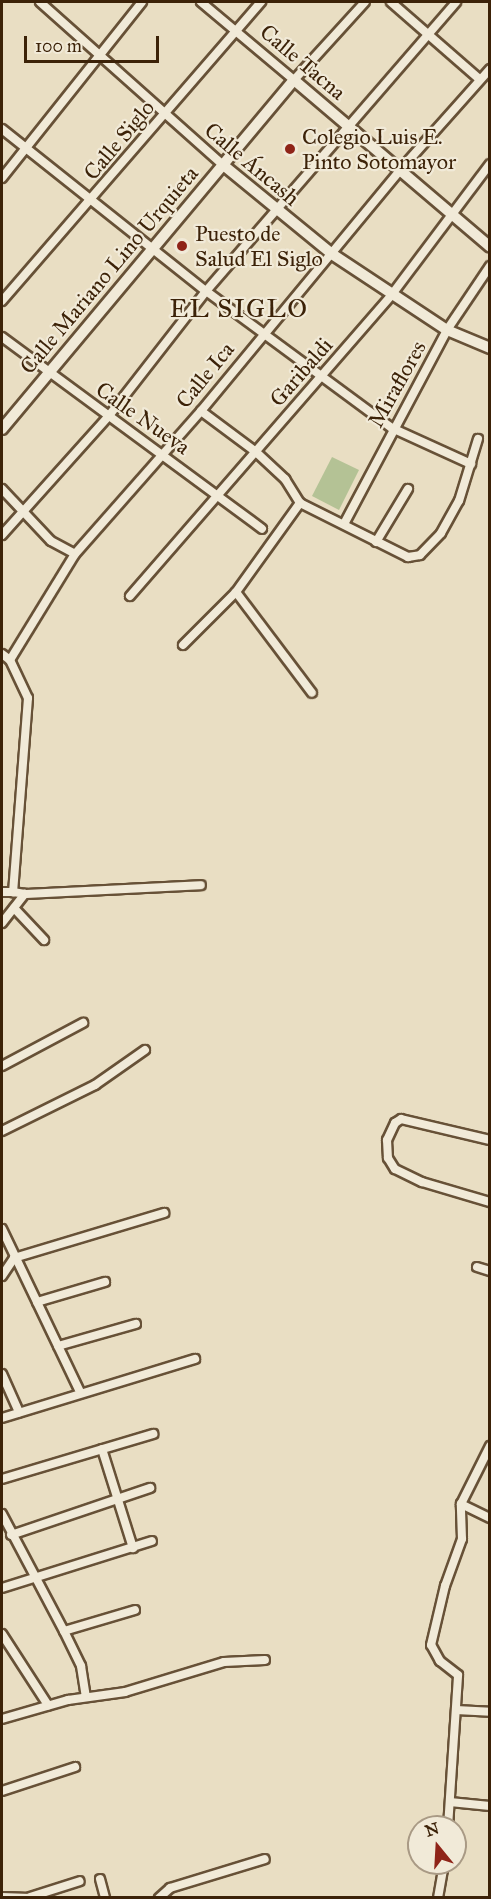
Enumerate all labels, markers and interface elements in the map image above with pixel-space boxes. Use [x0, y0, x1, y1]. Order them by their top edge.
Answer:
street label: Calle Tacna [255, 19, 351, 105]
scale bar [27, 24, 162, 62]
text: 100 m [35, 35, 82, 57]
street label: Calle Siglo [78, 95, 160, 185]
street label: Calle Áncash [199, 117, 305, 211]
place label: Colegio Luis E. Pinto Sotomayor [302, 123, 456, 174]
marker: Colegio Luis E. Pinto Sotomayor [283, 142, 297, 156]
street label: Calle Mariano Lino Urquieta [14, 161, 204, 379]
place label: Puesto de Salud El Siglo [195, 220, 323, 272]
marker: Puesto de Salud El Siglo [173, 237, 191, 255]
district label: EL SIGLO [169, 293, 309, 325]
street label: Garibaldi [264, 332, 338, 412]
street label: Miraflores [362, 336, 432, 432]
street label: Calle Ica [170, 337, 240, 413]
street label: Calle Nueva [91, 376, 195, 460]
north arrow [407, 1815, 467, 1875]
text: N [423, 1818, 441, 1840]

